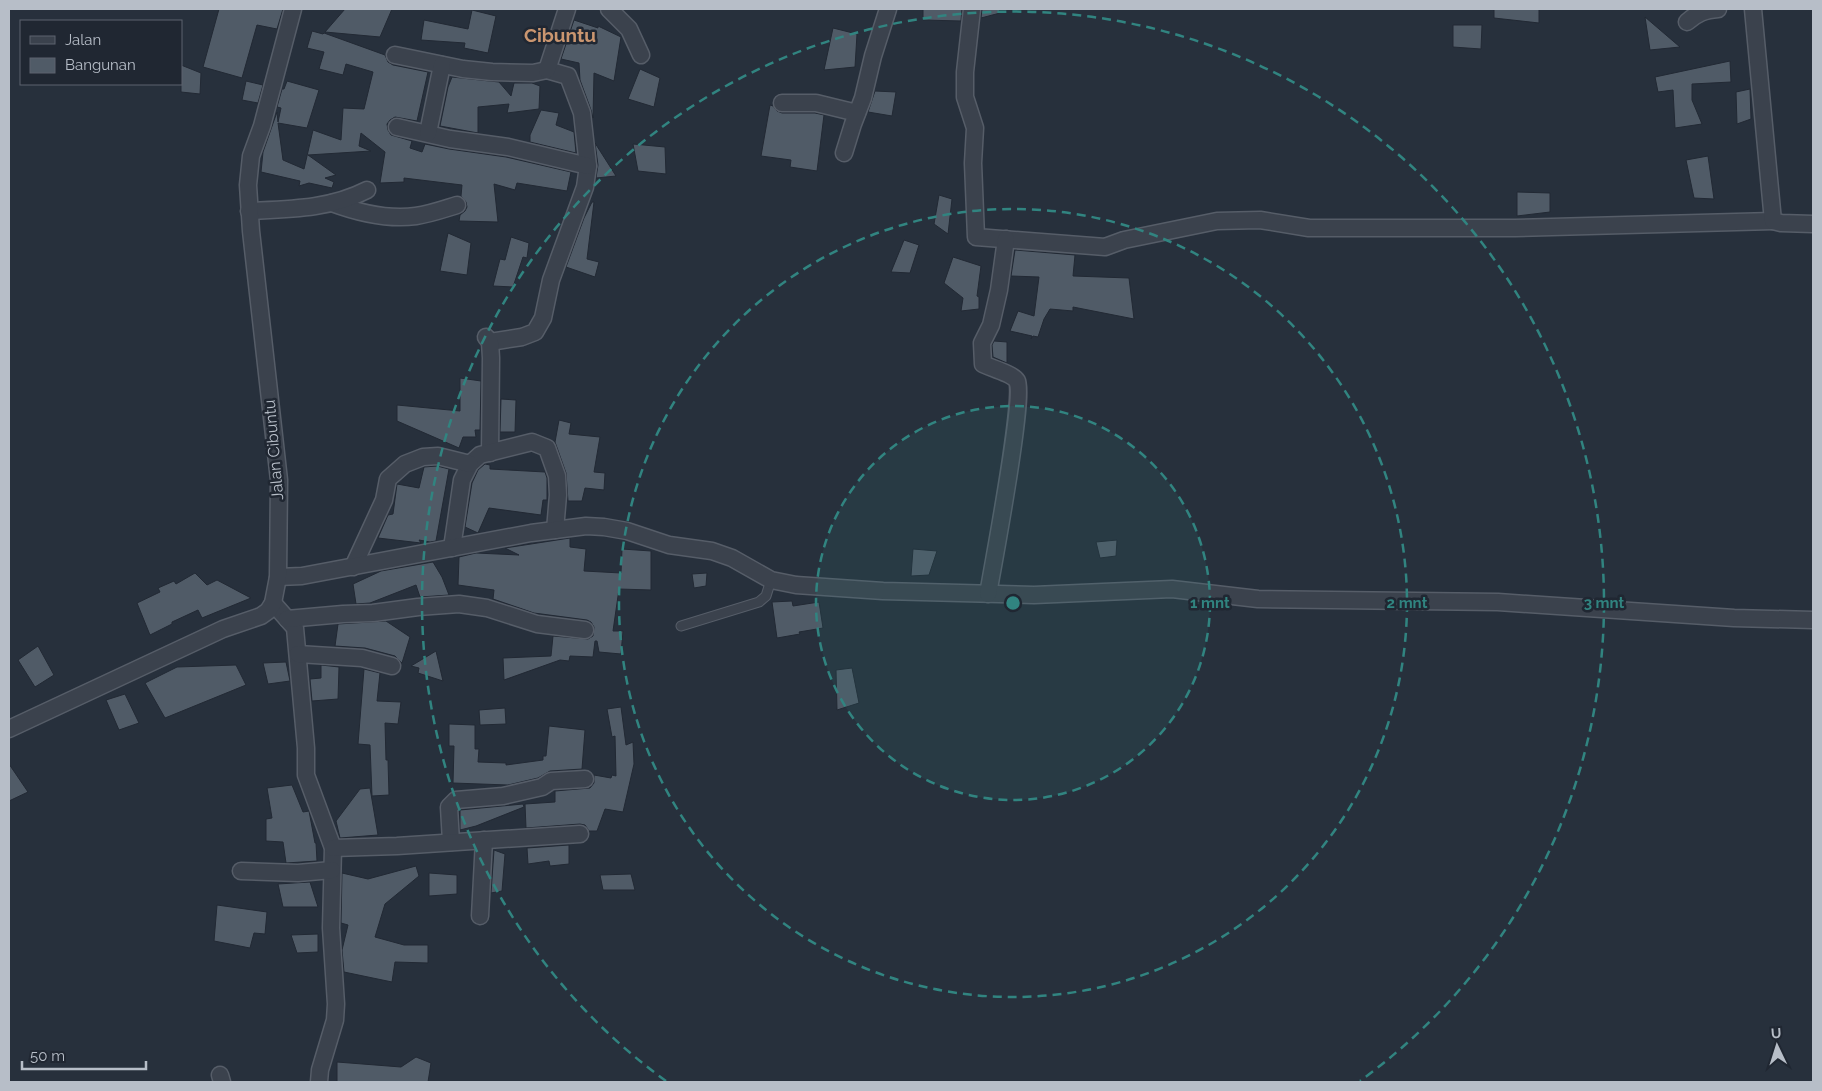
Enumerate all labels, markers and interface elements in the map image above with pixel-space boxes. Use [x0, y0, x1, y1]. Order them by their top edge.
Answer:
legend [20, 20, 182, 85]
district label: Cibuntu [524, 24, 596, 46]
text: Jalan [65, 31, 101, 49]
text: Bangunan [65, 56, 136, 74]
street label: Jalan Cibuntu [260, 399, 287, 501]
centre of rings [1004, 594, 1022, 612]
text: 1 mnt [1190, 594, 1230, 612]
text: 2 mnt [1387, 594, 1428, 612]
text: 3 mnt [1584, 594, 1625, 612]
north arrow [1752, 1021, 1802, 1071]
text: U [1770, 1025, 1782, 1041]
scale bar [22, 1038, 146, 1070]
text: 50 m [30, 1047, 65, 1065]

